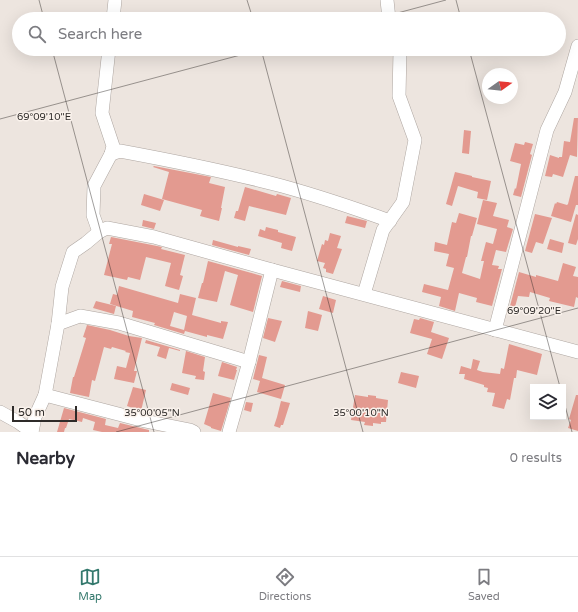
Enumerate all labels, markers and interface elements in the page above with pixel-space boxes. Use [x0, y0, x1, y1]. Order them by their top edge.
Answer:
search box [12, 12, 566, 56]
icon: search [26, 23, 48, 45]
text: Search here [58, 25, 142, 43]
north arrow [482, 68, 518, 104]
text: 69°09'10"E [17, 111, 71, 123]
text: 69°09'20"E [507, 305, 561, 317]
map controls [530, 384, 566, 420]
button: layers [530, 384, 566, 420]
scale bar [12, 404, 77, 423]
text: 50 m [18, 406, 45, 419]
text: 35°00'05"N [124, 407, 180, 419]
text: 35°00'10"N [333, 407, 389, 419]
text: Nearby [16, 448, 75, 469]
text: 0 results [510, 450, 562, 466]
tab: Map [78, 566, 102, 603]
tab: Directions [259, 566, 311, 603]
tab: Saved [468, 566, 500, 603]

